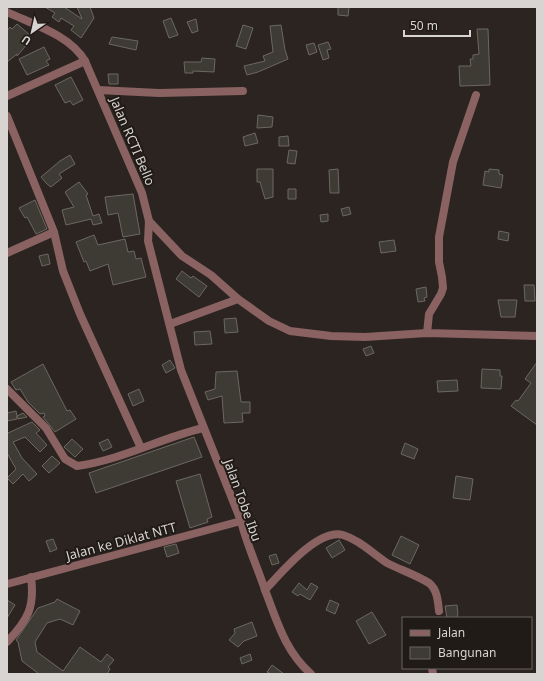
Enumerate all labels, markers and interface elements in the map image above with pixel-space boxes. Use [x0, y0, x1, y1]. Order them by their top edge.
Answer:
north arrow [12, 12, 52, 52]
scale bar [404, 12, 470, 38]
text: 50 m [410, 17, 438, 34]
text: U [18, 32, 34, 49]
street label: Jalan RCTI Bello [105, 92, 160, 188]
street label: Jalan Tobe Ibu [219, 455, 266, 544]
street label: Jalan ke Diklat NTT [62, 517, 179, 565]
legend [402, 617, 532, 669]
text: Jalan [437, 624, 465, 641]
text: Bangunan [438, 644, 496, 661]

